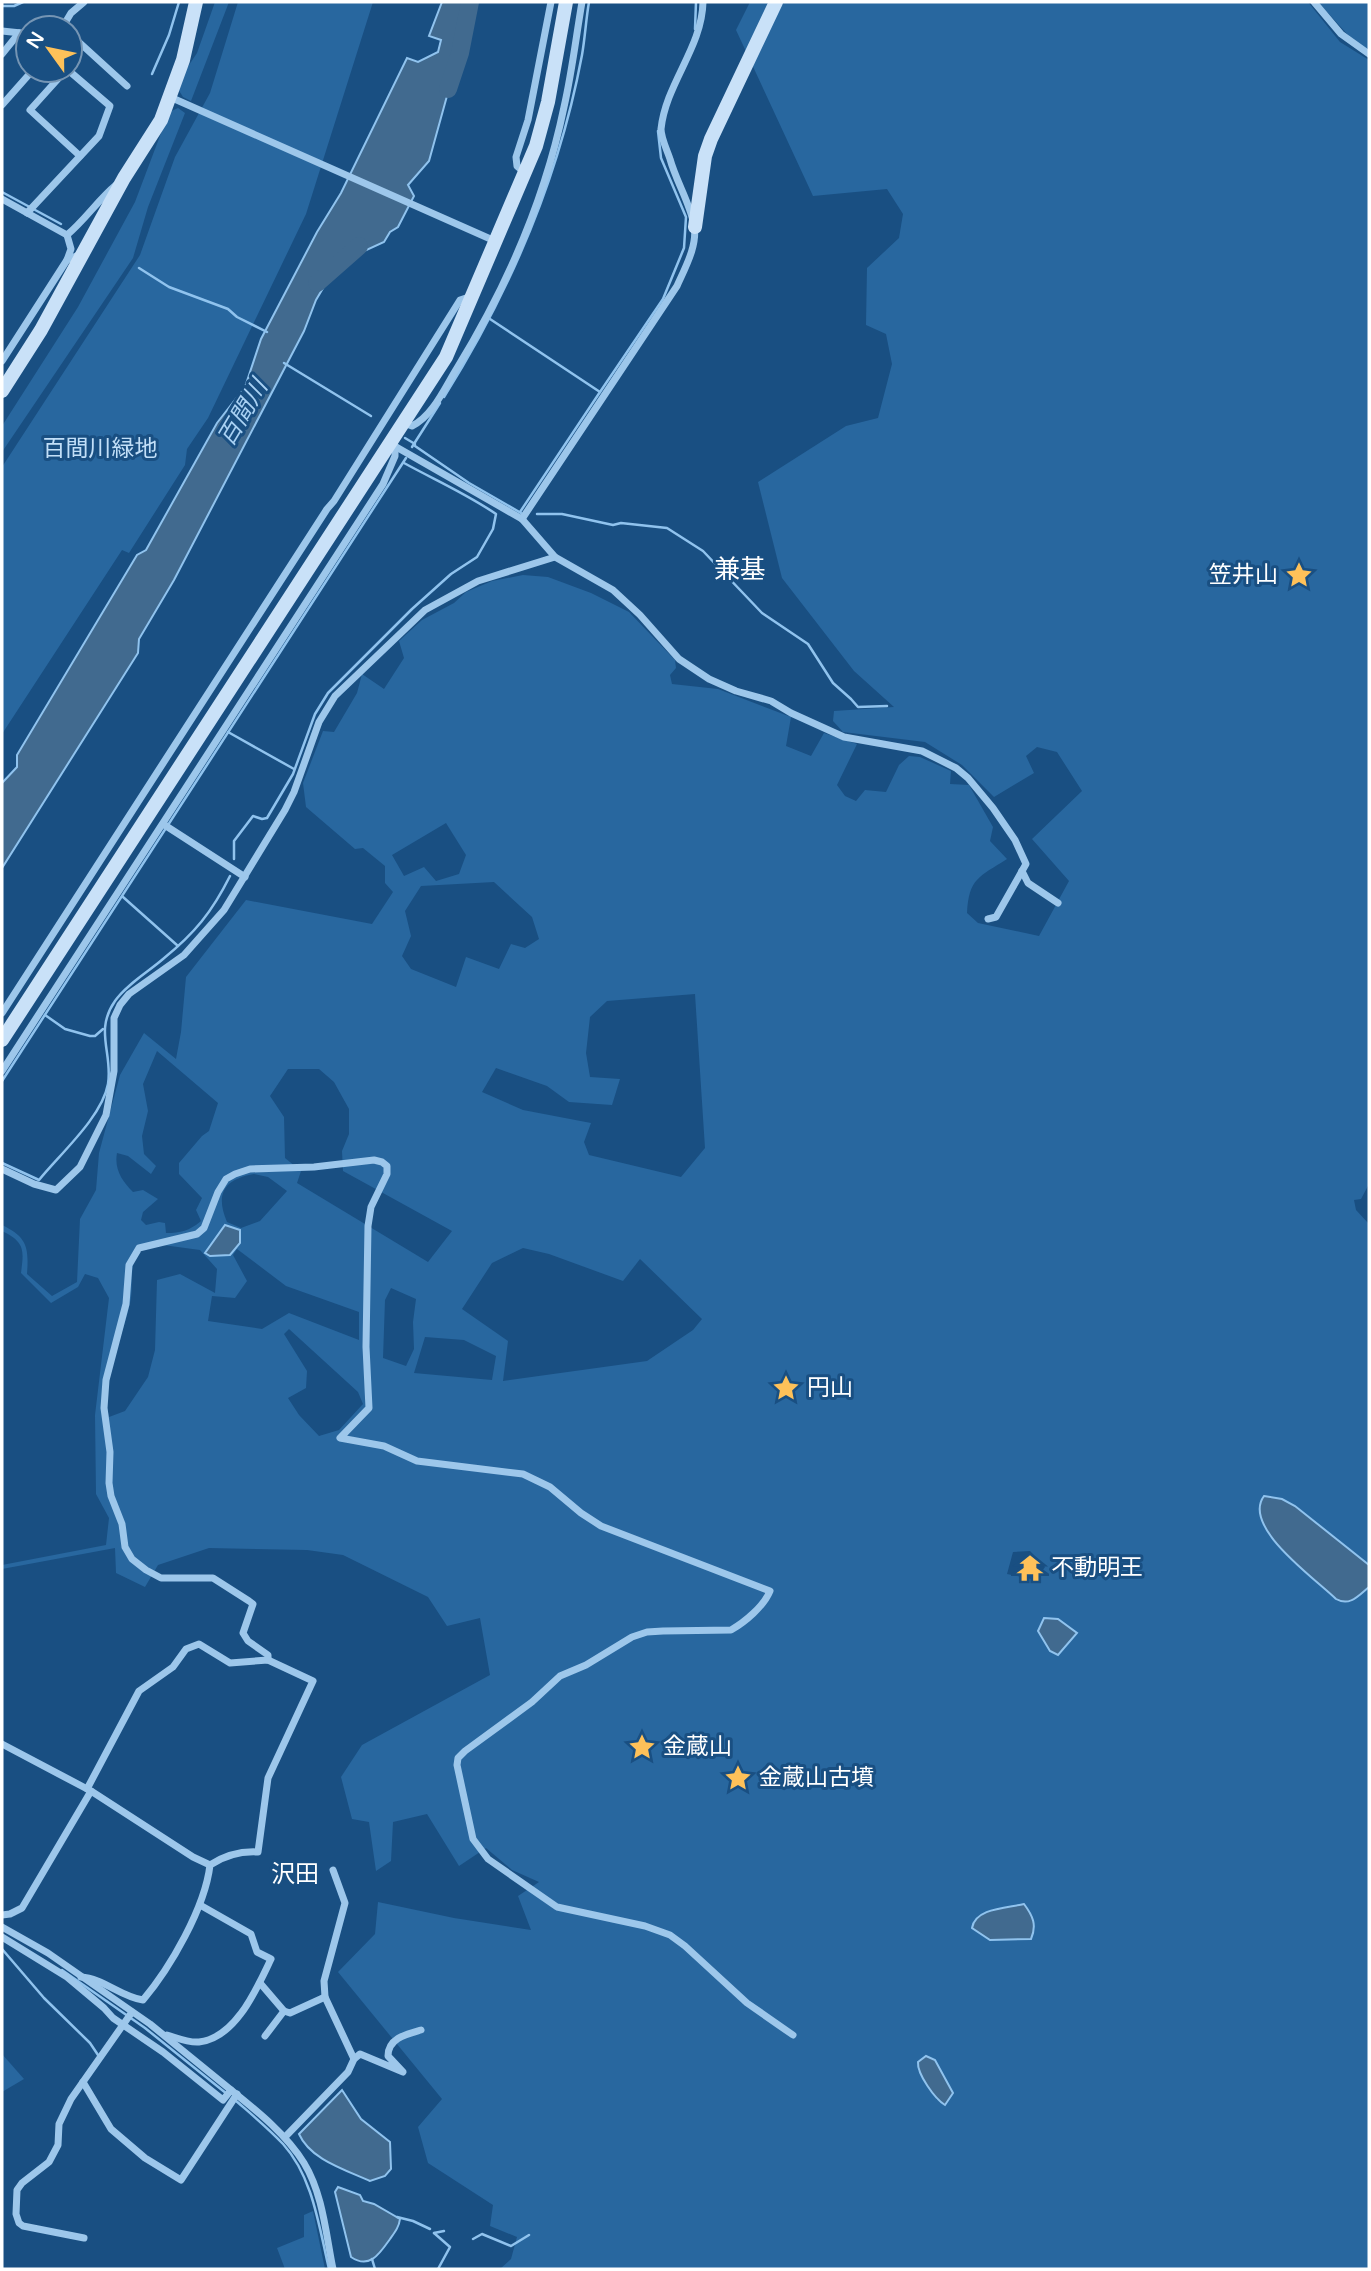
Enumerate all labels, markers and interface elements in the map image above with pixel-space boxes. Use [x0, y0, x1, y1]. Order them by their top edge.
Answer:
north arrow [14, 14, 84, 84]
text: N [22, 28, 49, 53]
water label: 百間川 [212, 372, 276, 451]
park label: 百間川緑地 [43, 435, 158, 463]
district label: 兼基 [714, 554, 766, 585]
place icon: 笠井山 [1284, 560, 1314, 590]
place label: 笠井山 [1209, 561, 1278, 589]
place icon: 円山 [771, 1373, 801, 1403]
place label: 円山 [807, 1374, 853, 1402]
temple icon: 不動明王 [1015, 1553, 1045, 1583]
place label: 不動明王 [1051, 1554, 1143, 1582]
place icon: 金蔵山 [627, 1732, 657, 1762]
place label: 金蔵山 [663, 1733, 732, 1761]
place icon: 金蔵山古墳 [723, 1763, 753, 1793]
place label: 金蔵山古墳 [759, 1764, 874, 1792]
district label: 沢田 [271, 1860, 319, 1889]

